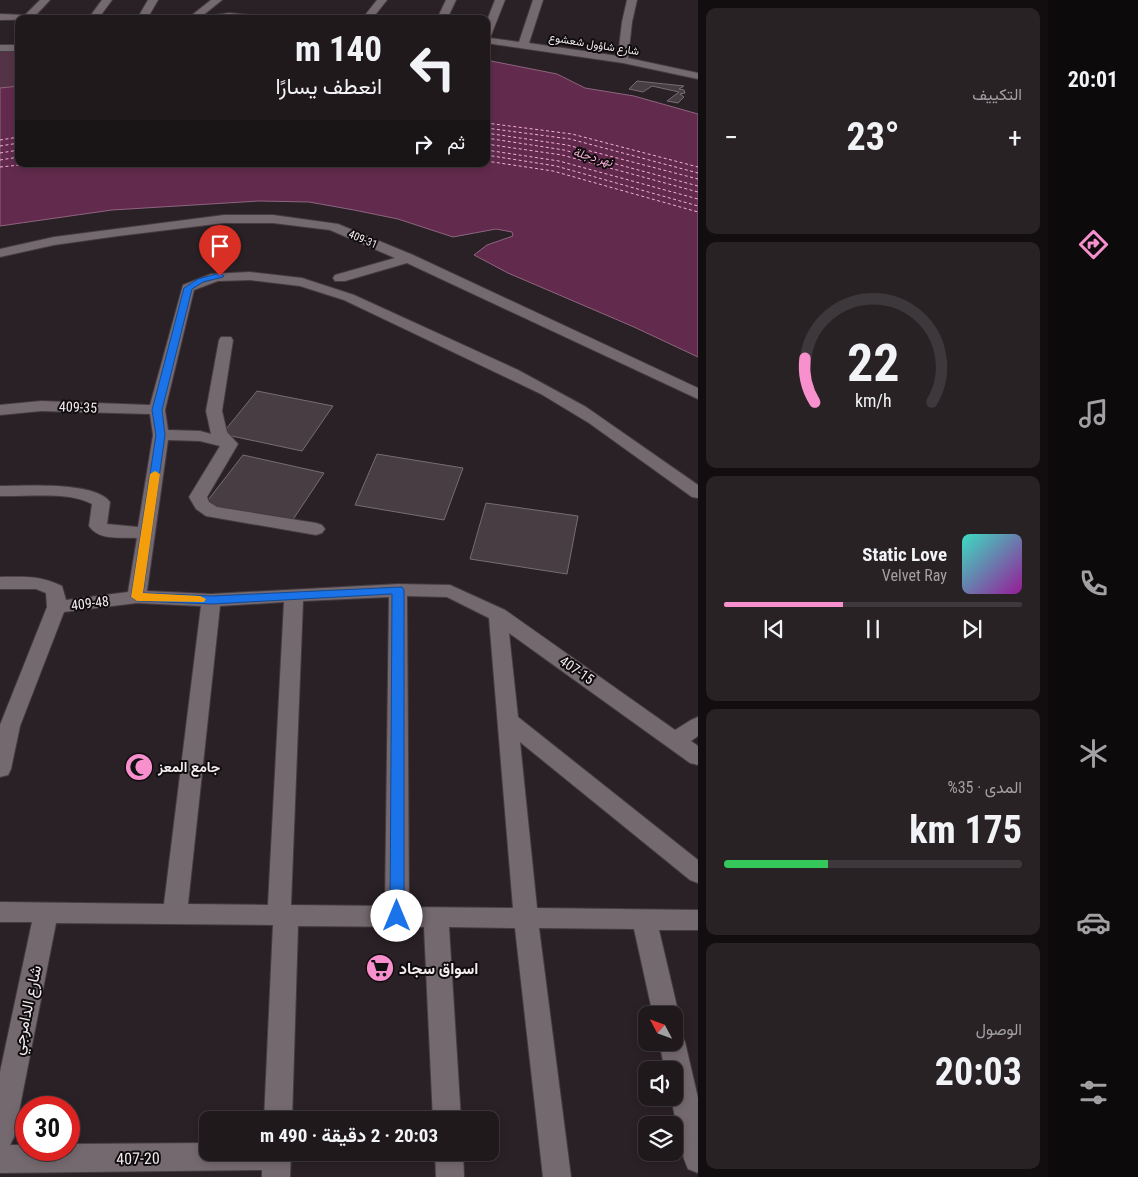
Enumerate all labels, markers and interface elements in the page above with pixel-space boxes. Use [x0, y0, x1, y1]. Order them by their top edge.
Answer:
text: 140 m [295, 29, 382, 70]
street label: شارع شاؤول شعشوع [548, 31, 640, 59]
icon: left [400, 35, 465, 100]
text: 20:01 [1068, 67, 1118, 92]
text: انعطف يسارًا [275, 74, 382, 99]
text: التكييف [972, 85, 1022, 104]
text: 23° [846, 115, 900, 159]
text: − [724, 121, 738, 154]
text: + [1008, 121, 1022, 154]
icon: right [409, 130, 437, 158]
text: ثم [447, 131, 465, 154]
water label: نهر دجلة [571, 145, 615, 170]
pin [199, 225, 241, 276]
icon: directions [1076, 227, 1111, 262]
street label: 409-31 [347, 228, 379, 251]
icon: arrive [206, 232, 234, 260]
text: 22 [847, 333, 899, 394]
text: km/h [855, 390, 891, 411]
icon: music [1076, 396, 1111, 431]
street label: 409-35 [59, 398, 97, 416]
text: Static Love [862, 543, 947, 566]
text: Velvet Ray [882, 566, 947, 585]
icon: phone [1076, 566, 1111, 601]
street label: 409-48 [70, 593, 110, 613]
icon: previous [760, 615, 788, 643]
icon: pause [859, 615, 887, 643]
icon: next [958, 615, 986, 643]
street label: 407-15 [557, 653, 597, 688]
icon: climate [1076, 736, 1111, 771]
mosque icon: جامع المعز [124, 752, 154, 782]
place label: جامع المعز [157, 759, 221, 777]
text: المدى · 35% [948, 778, 1022, 797]
text: 175 km [909, 808, 1022, 852]
position arrow [370, 889, 422, 941]
icon: car [1076, 905, 1111, 940]
supermarket icon: اسواق سجاد [365, 953, 395, 983]
place label: اسواق سجاد [399, 959, 478, 979]
street label: شارع الدامرجي [8, 964, 49, 1057]
north arrow [638, 1006, 682, 1051]
map controls [638, 1006, 683, 1161]
text: الوصول [976, 1020, 1022, 1039]
text: 20:03 [935, 1050, 1022, 1094]
button: sound [638, 1061, 683, 1106]
icon: filters [1076, 1075, 1111, 1110]
speed limit sign: 30 [15, 1096, 80, 1161]
button: layers [638, 1116, 683, 1161]
text: 20:03 · 2 دقيقة · 490 m [260, 1124, 438, 1147]
street label: 407-20 [116, 1149, 160, 1168]

